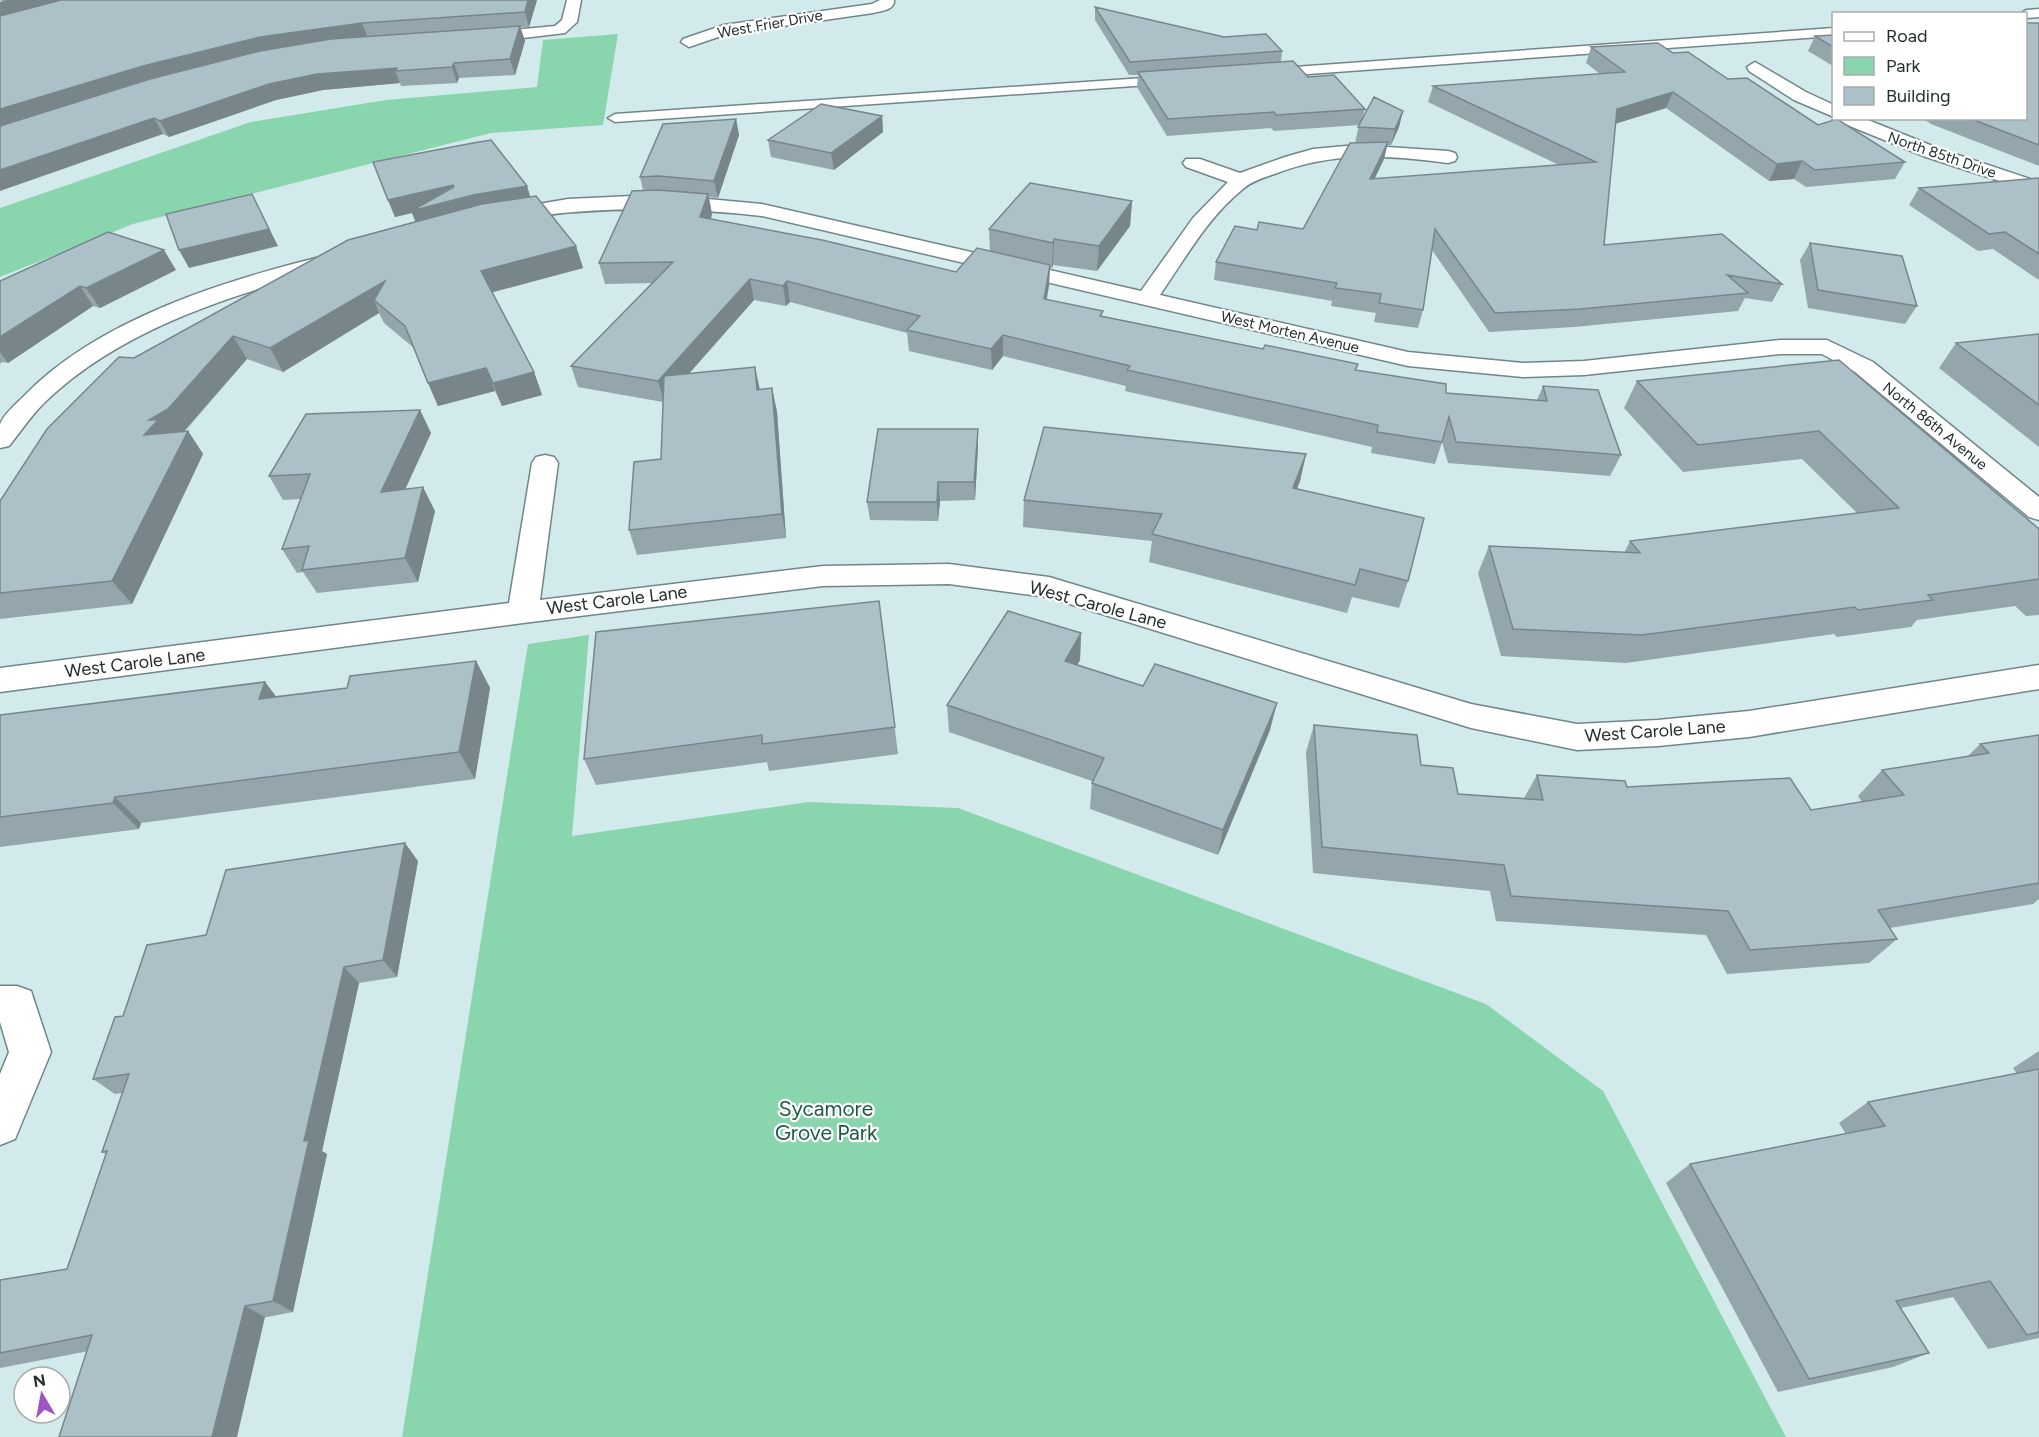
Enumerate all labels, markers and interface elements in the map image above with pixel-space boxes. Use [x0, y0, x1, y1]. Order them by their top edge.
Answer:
street label: West Frier Drive [716, 6, 824, 42]
legend [1832, 12, 2027, 120]
text: Road [1886, 25, 1927, 47]
text: Park [1886, 55, 1921, 77]
text: Building [1886, 85, 1951, 107]
street label: North 85th Drive [1885, 128, 1999, 182]
street label: West Morten Avenue [1219, 307, 1361, 357]
street label: North 86th Avenue [1879, 378, 1991, 474]
street label: West Carole Lane [1027, 576, 1169, 634]
street label: West Carole Lane [546, 580, 689, 620]
street label: West Carole Lane [64, 643, 207, 683]
street label: West Carole Lane [1584, 715, 1726, 747]
park label: Sycamore Grove Park [775, 1096, 878, 1145]
north arrow [12, 1365, 72, 1425]
text: N [32, 1370, 47, 1391]

